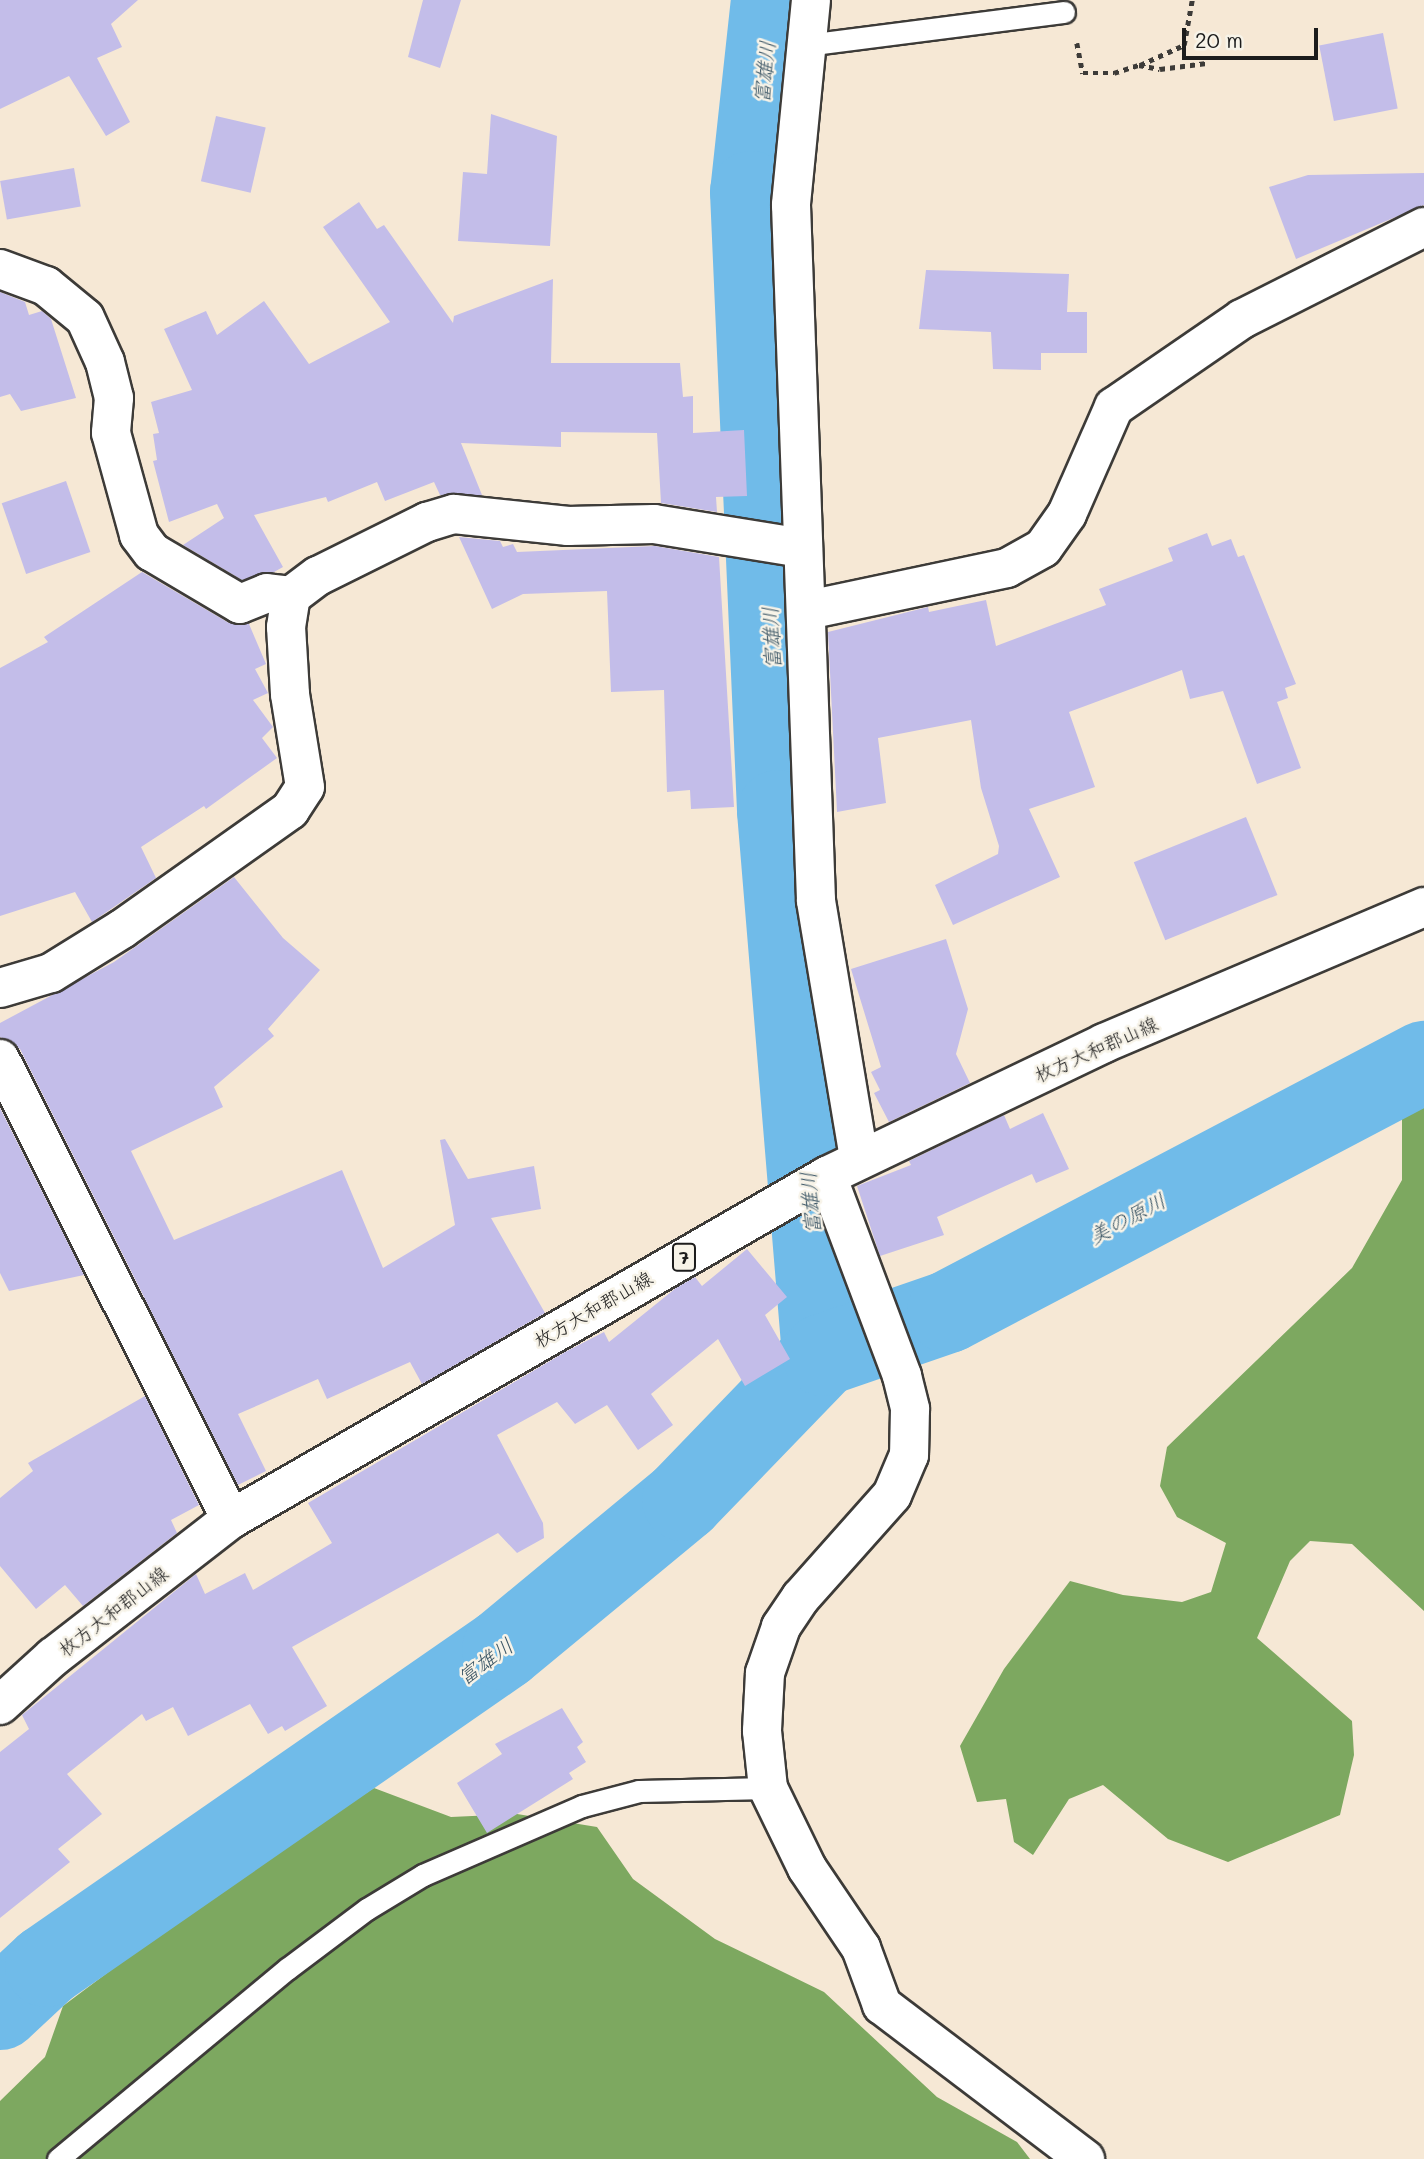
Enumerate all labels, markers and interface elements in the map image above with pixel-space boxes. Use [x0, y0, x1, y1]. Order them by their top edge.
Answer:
scale bar [1186, 14, 1322, 58]
text: 20 m [1195, 26, 1243, 53]
water label: 富雄川 [748, 39, 780, 105]
water label: 富雄川 [757, 606, 785, 670]
street label: 枚方大和郡山線 [1031, 1012, 1161, 1086]
water label: 富雄川 [795, 1171, 825, 1235]
water label: 美の原川 [1084, 1187, 1170, 1249]
road number: 7 [672, 1242, 696, 1272]
street label: 枚方大和郡山線 [530, 1266, 656, 1352]
street label: 枚方大和郡山線 [54, 1561, 172, 1661]
water label: 富雄川 [452, 1632, 518, 1690]

